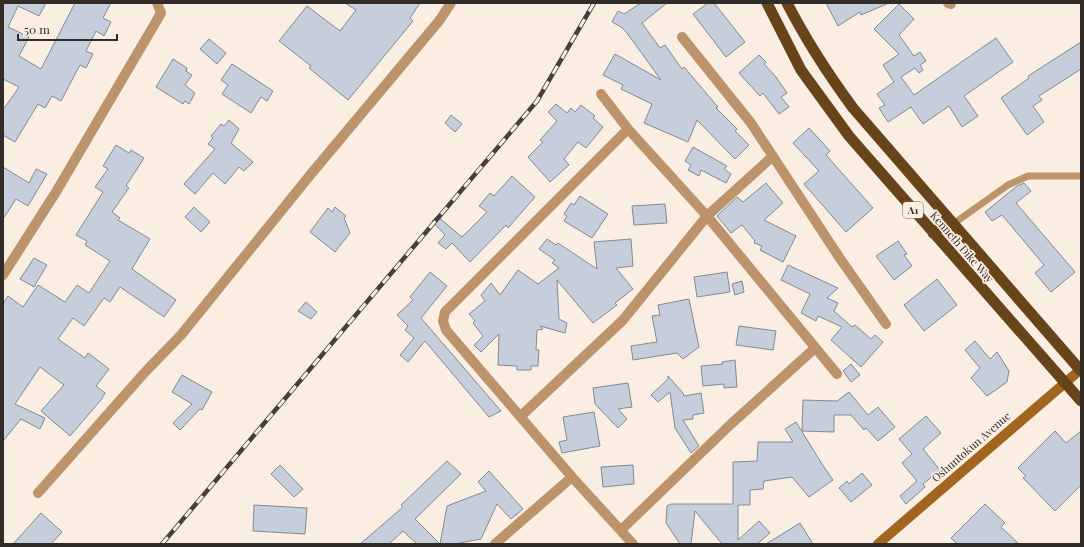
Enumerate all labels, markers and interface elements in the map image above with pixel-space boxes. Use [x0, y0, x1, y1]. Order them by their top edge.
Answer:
scale bar [18, 16, 117, 42]
text: 50 m [24, 21, 50, 37]
road number: A1 [903, 202, 923, 218]
street label: Kenneth Dike Way [927, 208, 998, 286]
street label: Oshuntokun Avenue [928, 408, 1014, 485]

